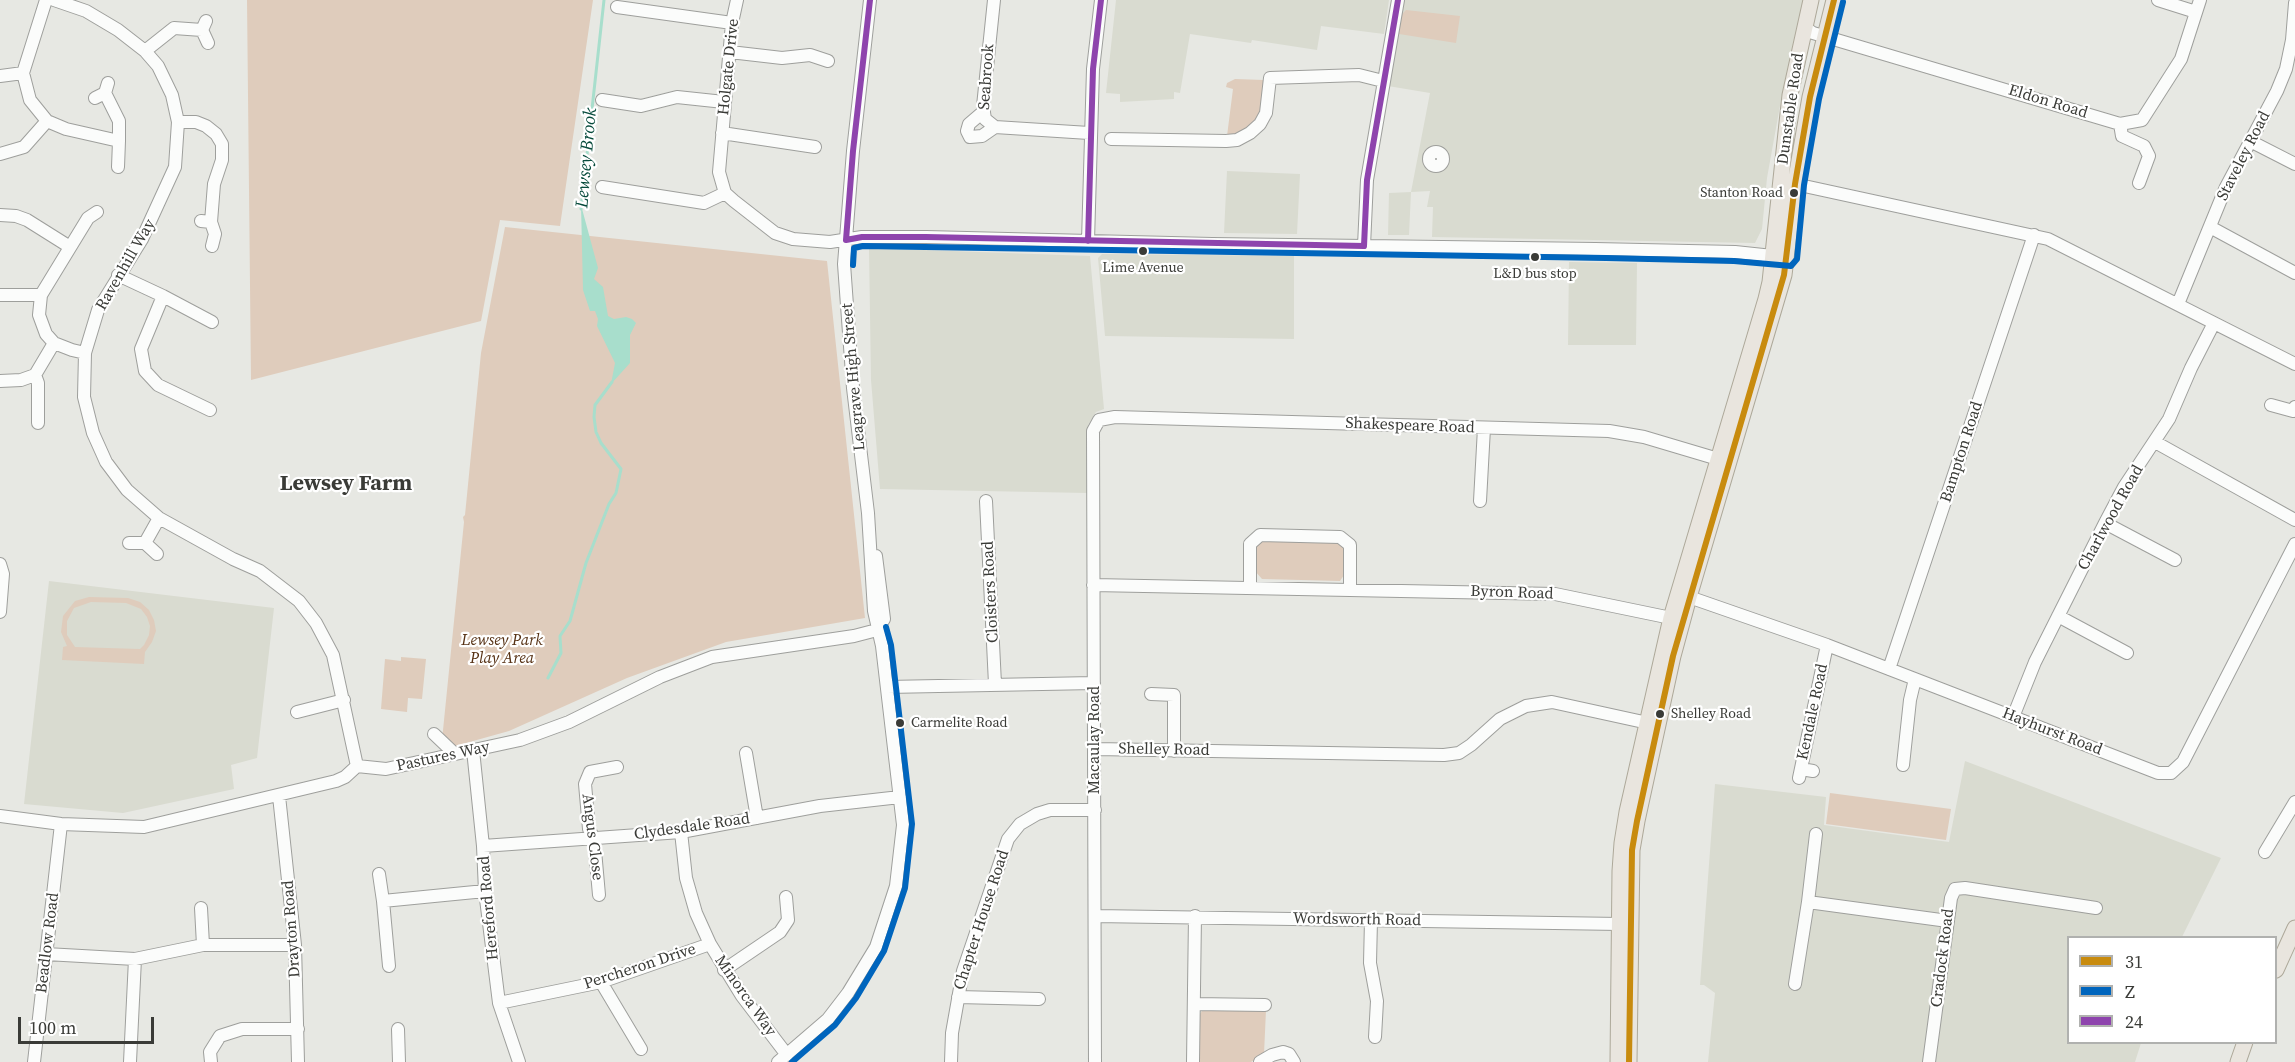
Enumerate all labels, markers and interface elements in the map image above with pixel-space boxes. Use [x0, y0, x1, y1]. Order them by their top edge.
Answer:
street label: Holgate Drive [714, 18, 744, 116]
street label: Seabrook [975, 43, 999, 111]
street label: Dunstable Road [1774, 52, 1808, 166]
street label: Eldon Road [2006, 81, 2090, 123]
water label: Lewsey Brook [572, 107, 602, 209]
street label: Staveley Road [2213, 108, 2275, 204]
place label: Stanton Road [1700, 185, 1783, 201]
marker: Stanton Road [1788, 187, 1800, 199]
street label: Ravenhill Way [92, 216, 160, 314]
marker: Lime Avenue [1137, 245, 1149, 257]
marker: L&D bus stop [1529, 251, 1541, 263]
place label: Lime Avenue [1102, 260, 1184, 276]
place label: L&D bus stop [1493, 266, 1577, 282]
street label: Leagrave High Street [838, 302, 870, 452]
street label: Bampton Road [1937, 399, 1987, 505]
street label: Shakespeare Road [1345, 414, 1475, 438]
street label: Charlwood Road [2074, 462, 2148, 574]
district label: Lewsey Farm [280, 471, 412, 497]
street label: Cloisters Road [979, 540, 1003, 644]
street label: Byron Road [1470, 582, 1554, 604]
park label: Lewsey Park Play Area [461, 631, 543, 669]
street label: Kendale Road [1793, 662, 1833, 762]
street label: Macaulay Road [1085, 686, 1105, 794]
street label: Hayhurst Road [1999, 704, 2105, 760]
place label: Shelley Road [1671, 706, 1751, 722]
marker: Shelley Road [1654, 708, 1666, 720]
place label: Carmelite Road [911, 715, 1007, 731]
marker: Carmelite Road [894, 717, 906, 729]
street label: Pastures Way [395, 738, 491, 776]
street label: Shelley Road [1118, 740, 1210, 760]
street label: Angus Close [577, 792, 607, 882]
street label: Clydesdale Road [633, 809, 751, 845]
street label: Chapter House Road [950, 848, 1014, 992]
street label: Hereford Road [475, 855, 503, 961]
street label: Drayton Road [279, 879, 305, 979]
street label: Beadlow Road [32, 892, 64, 994]
street label: Cradock Road [1927, 908, 1959, 1008]
street label: Wordsworth Road [1293, 909, 1421, 931]
legend [2067, 936, 2277, 1044]
street label: Percheron Drive [582, 940, 698, 994]
text: 31 [2125, 949, 2143, 974]
street label: Minorca Way [710, 952, 780, 1040]
text: Z [2125, 979, 2135, 1004]
scale bar [21, 1005, 158, 1043]
text: 24 [2125, 1009, 2143, 1034]
text: 100 m [29, 1015, 76, 1040]

